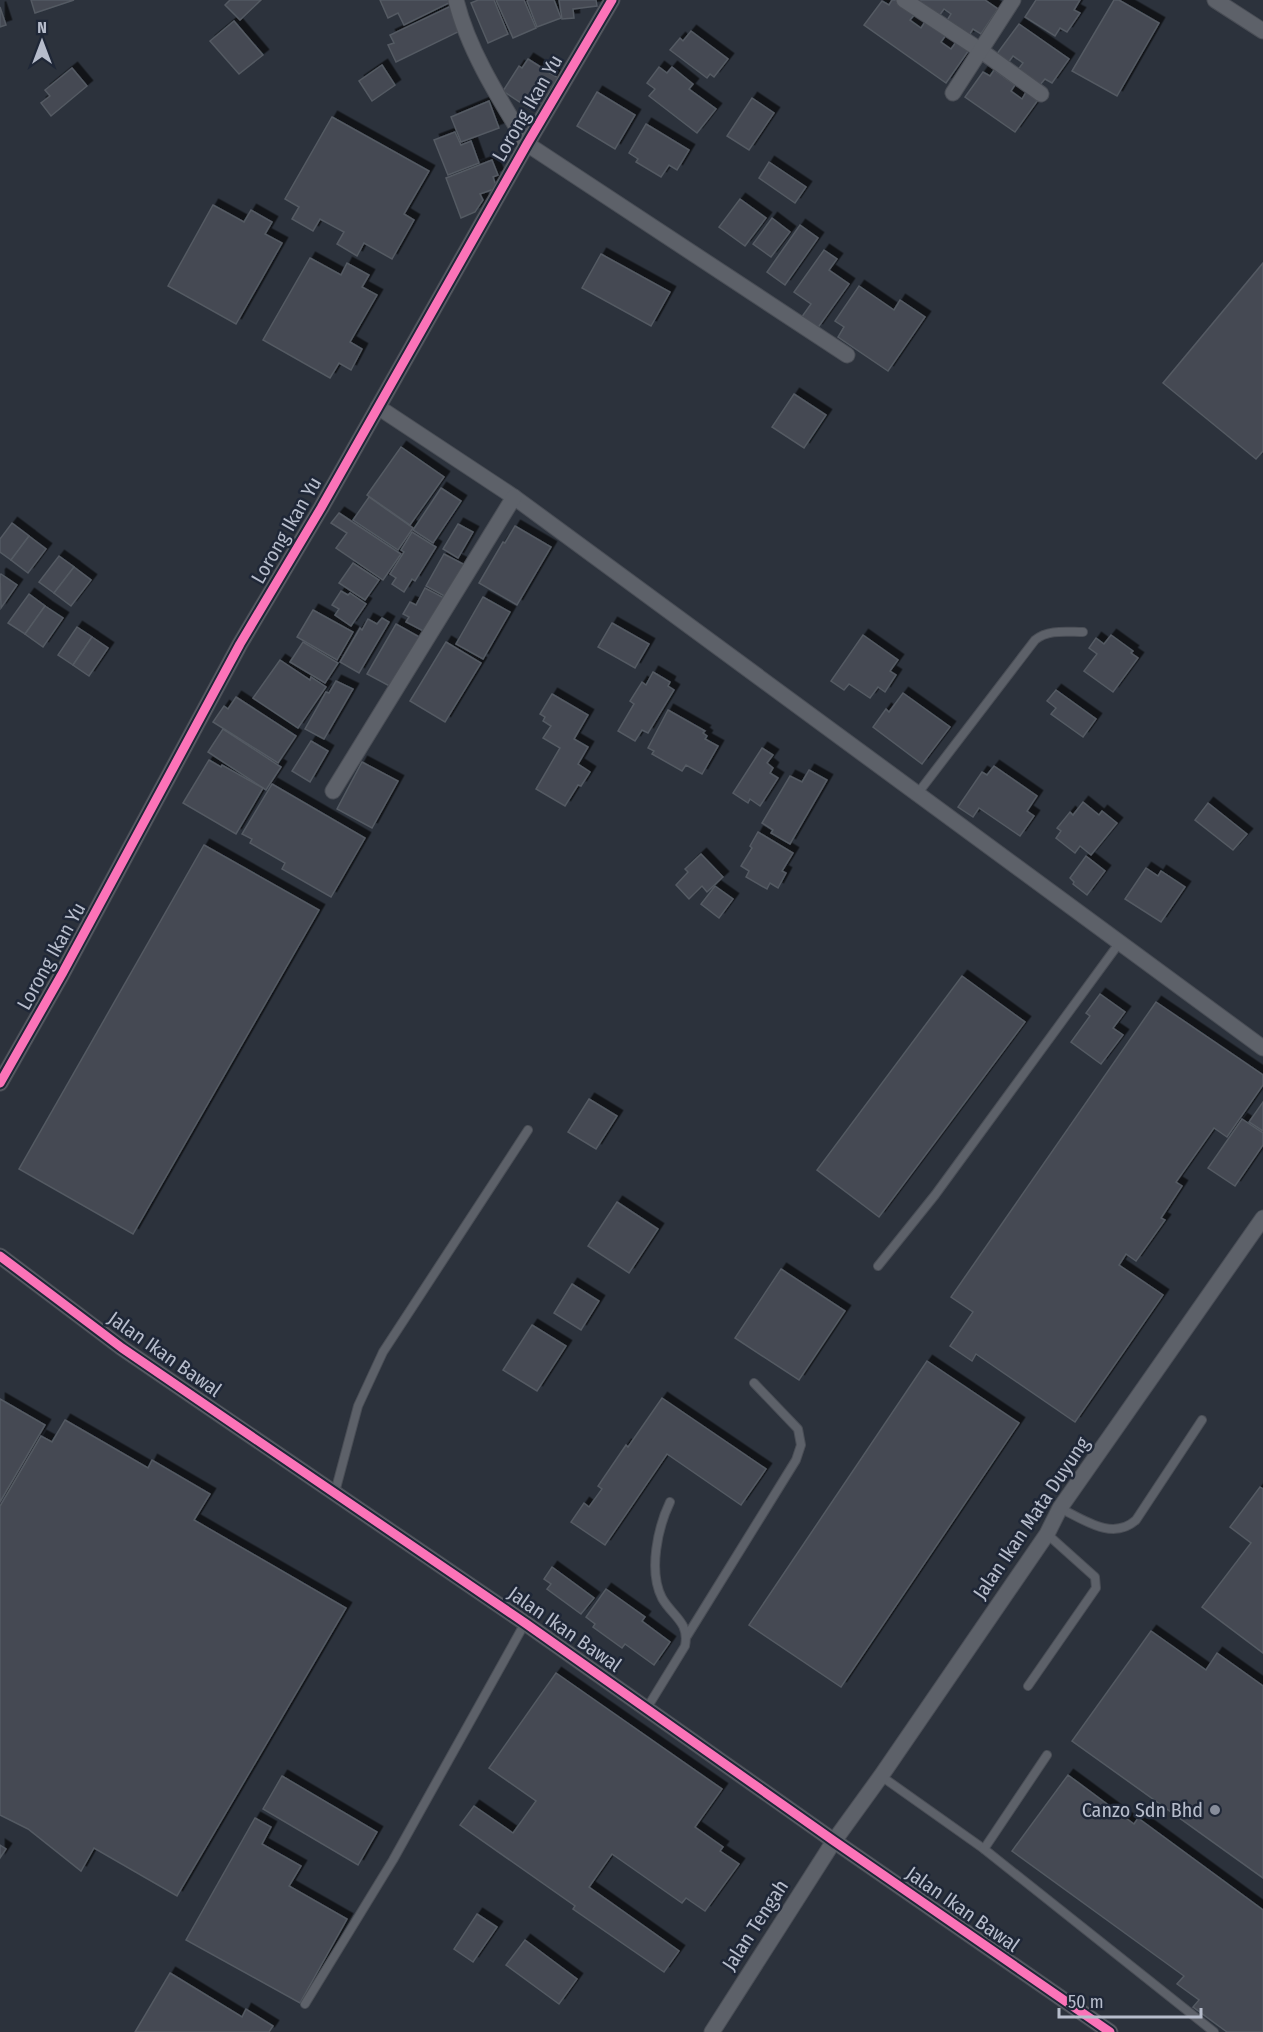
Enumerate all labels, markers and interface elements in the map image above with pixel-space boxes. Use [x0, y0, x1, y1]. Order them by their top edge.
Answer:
north arrow [12, 12, 72, 72]
text: N [37, 18, 47, 37]
street label: Lorong Ikan Yu [487, 50, 567, 166]
street label: Lorong Ikan Yu [246, 472, 326, 588]
street label: Lorong Ikan Yu [12, 898, 90, 1014]
street label: Jalan Ikan Bawal [104, 1306, 226, 1402]
street label: Jalan Ikan Mata Duyung [968, 1432, 1095, 1604]
street label: Jalan Ikan Bawal [504, 1581, 626, 1677]
place label: Canzo Sdn Bhd [1082, 1798, 1203, 1822]
marker: Canzo Sdn Bhd [1208, 1803, 1222, 1817]
street label: Jalan Ikan Bawal [902, 1861, 1024, 1957]
street label: Jalan Tengah [717, 1875, 793, 1975]
scale bar [1059, 1981, 1202, 2019]
text: 50 m [1068, 1991, 1104, 2013]

